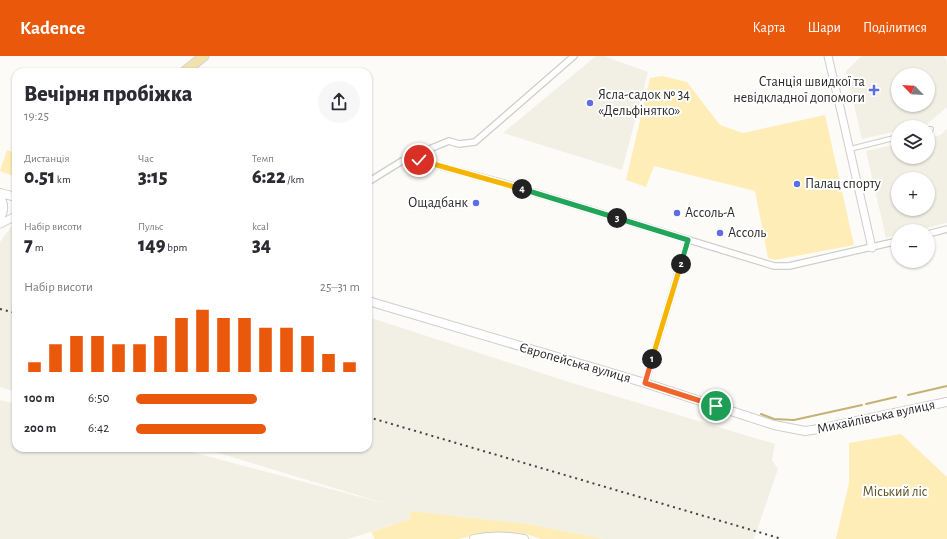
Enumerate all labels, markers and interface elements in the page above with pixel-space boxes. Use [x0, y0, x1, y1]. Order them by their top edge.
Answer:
text: Kadence [20, 19, 85, 38]
text: Карта [753, 21, 785, 35]
text: Шари [807, 21, 841, 35]
text: Поділитися [863, 21, 927, 35]
north arrow [891, 68, 935, 112]
map controls [891, 68, 935, 268]
place label: Станція швидкої та невідкладної допомоги [733, 75, 866, 105]
button: share [318, 81, 360, 123]
text: Вечірня пробіжка [24, 83, 192, 105]
marker: Станція швидкої та невідкладної допомоги [868, 84, 880, 96]
place label: Ясла-садок № 34 «Дельфінятко» [598, 88, 690, 118]
marker: Ясла-садок № 34 «Дельфінятко» [585, 98, 595, 108]
text: 19:25 [24, 110, 49, 123]
button: layers [891, 120, 935, 164]
pin [402, 143, 436, 177]
icon: check [408, 149, 430, 171]
text: Дистанція [24, 153, 69, 164]
text: Час [138, 153, 154, 164]
text: Темп [252, 153, 274, 164]
text: 0.51 [24, 167, 55, 187]
text: 3:15 [138, 167, 167, 187]
text: 6:22 [252, 167, 286, 187]
button: + [891, 172, 935, 216]
text: km [55, 174, 71, 185]
text: /km [286, 174, 304, 185]
place label: Палац спорту [805, 177, 881, 191]
pin: 4 [512, 179, 532, 199]
marker: Палац спорту [792, 179, 802, 189]
text: 4 [519, 183, 525, 194]
place label: Ощадбанк [408, 196, 469, 210]
marker: Ощадбанк [471, 198, 481, 208]
place label: Ассоль-А [685, 206, 735, 220]
pin: 3 [607, 208, 627, 228]
marker: Ассоль-А [672, 208, 682, 218]
text: 3 [615, 212, 619, 223]
text: Набір висоти [24, 221, 82, 232]
text: Пульс [138, 221, 164, 232]
text: kcal [252, 221, 269, 232]
button: − [891, 224, 935, 268]
place label: Ассоль [728, 226, 766, 240]
marker: Ассоль [715, 228, 725, 238]
text: 7 [24, 235, 33, 255]
text: 149 [138, 235, 165, 255]
text: 34 [252, 235, 271, 255]
text: m [33, 242, 43, 253]
text: bpm [165, 242, 187, 253]
pin: 2 [671, 254, 691, 274]
text: 2 [678, 258, 684, 269]
text: Набір висоти [24, 281, 93, 294]
text: 25–31 m [320, 281, 360, 294]
street label: Європейська вулиця [518, 340, 632, 386]
pin: 1 [642, 349, 662, 369]
text: 1 [650, 353, 654, 364]
pin [699, 389, 733, 423]
text: 100 m [24, 392, 55, 405]
text: 6:50 [88, 392, 109, 405]
icon: arrive [705, 395, 727, 417]
street label: Михайлівська вулиця [816, 398, 936, 436]
text: 200 m [24, 422, 56, 435]
text: 6:42 [88, 422, 109, 435]
park label: Міський ліс [863, 485, 928, 499]

